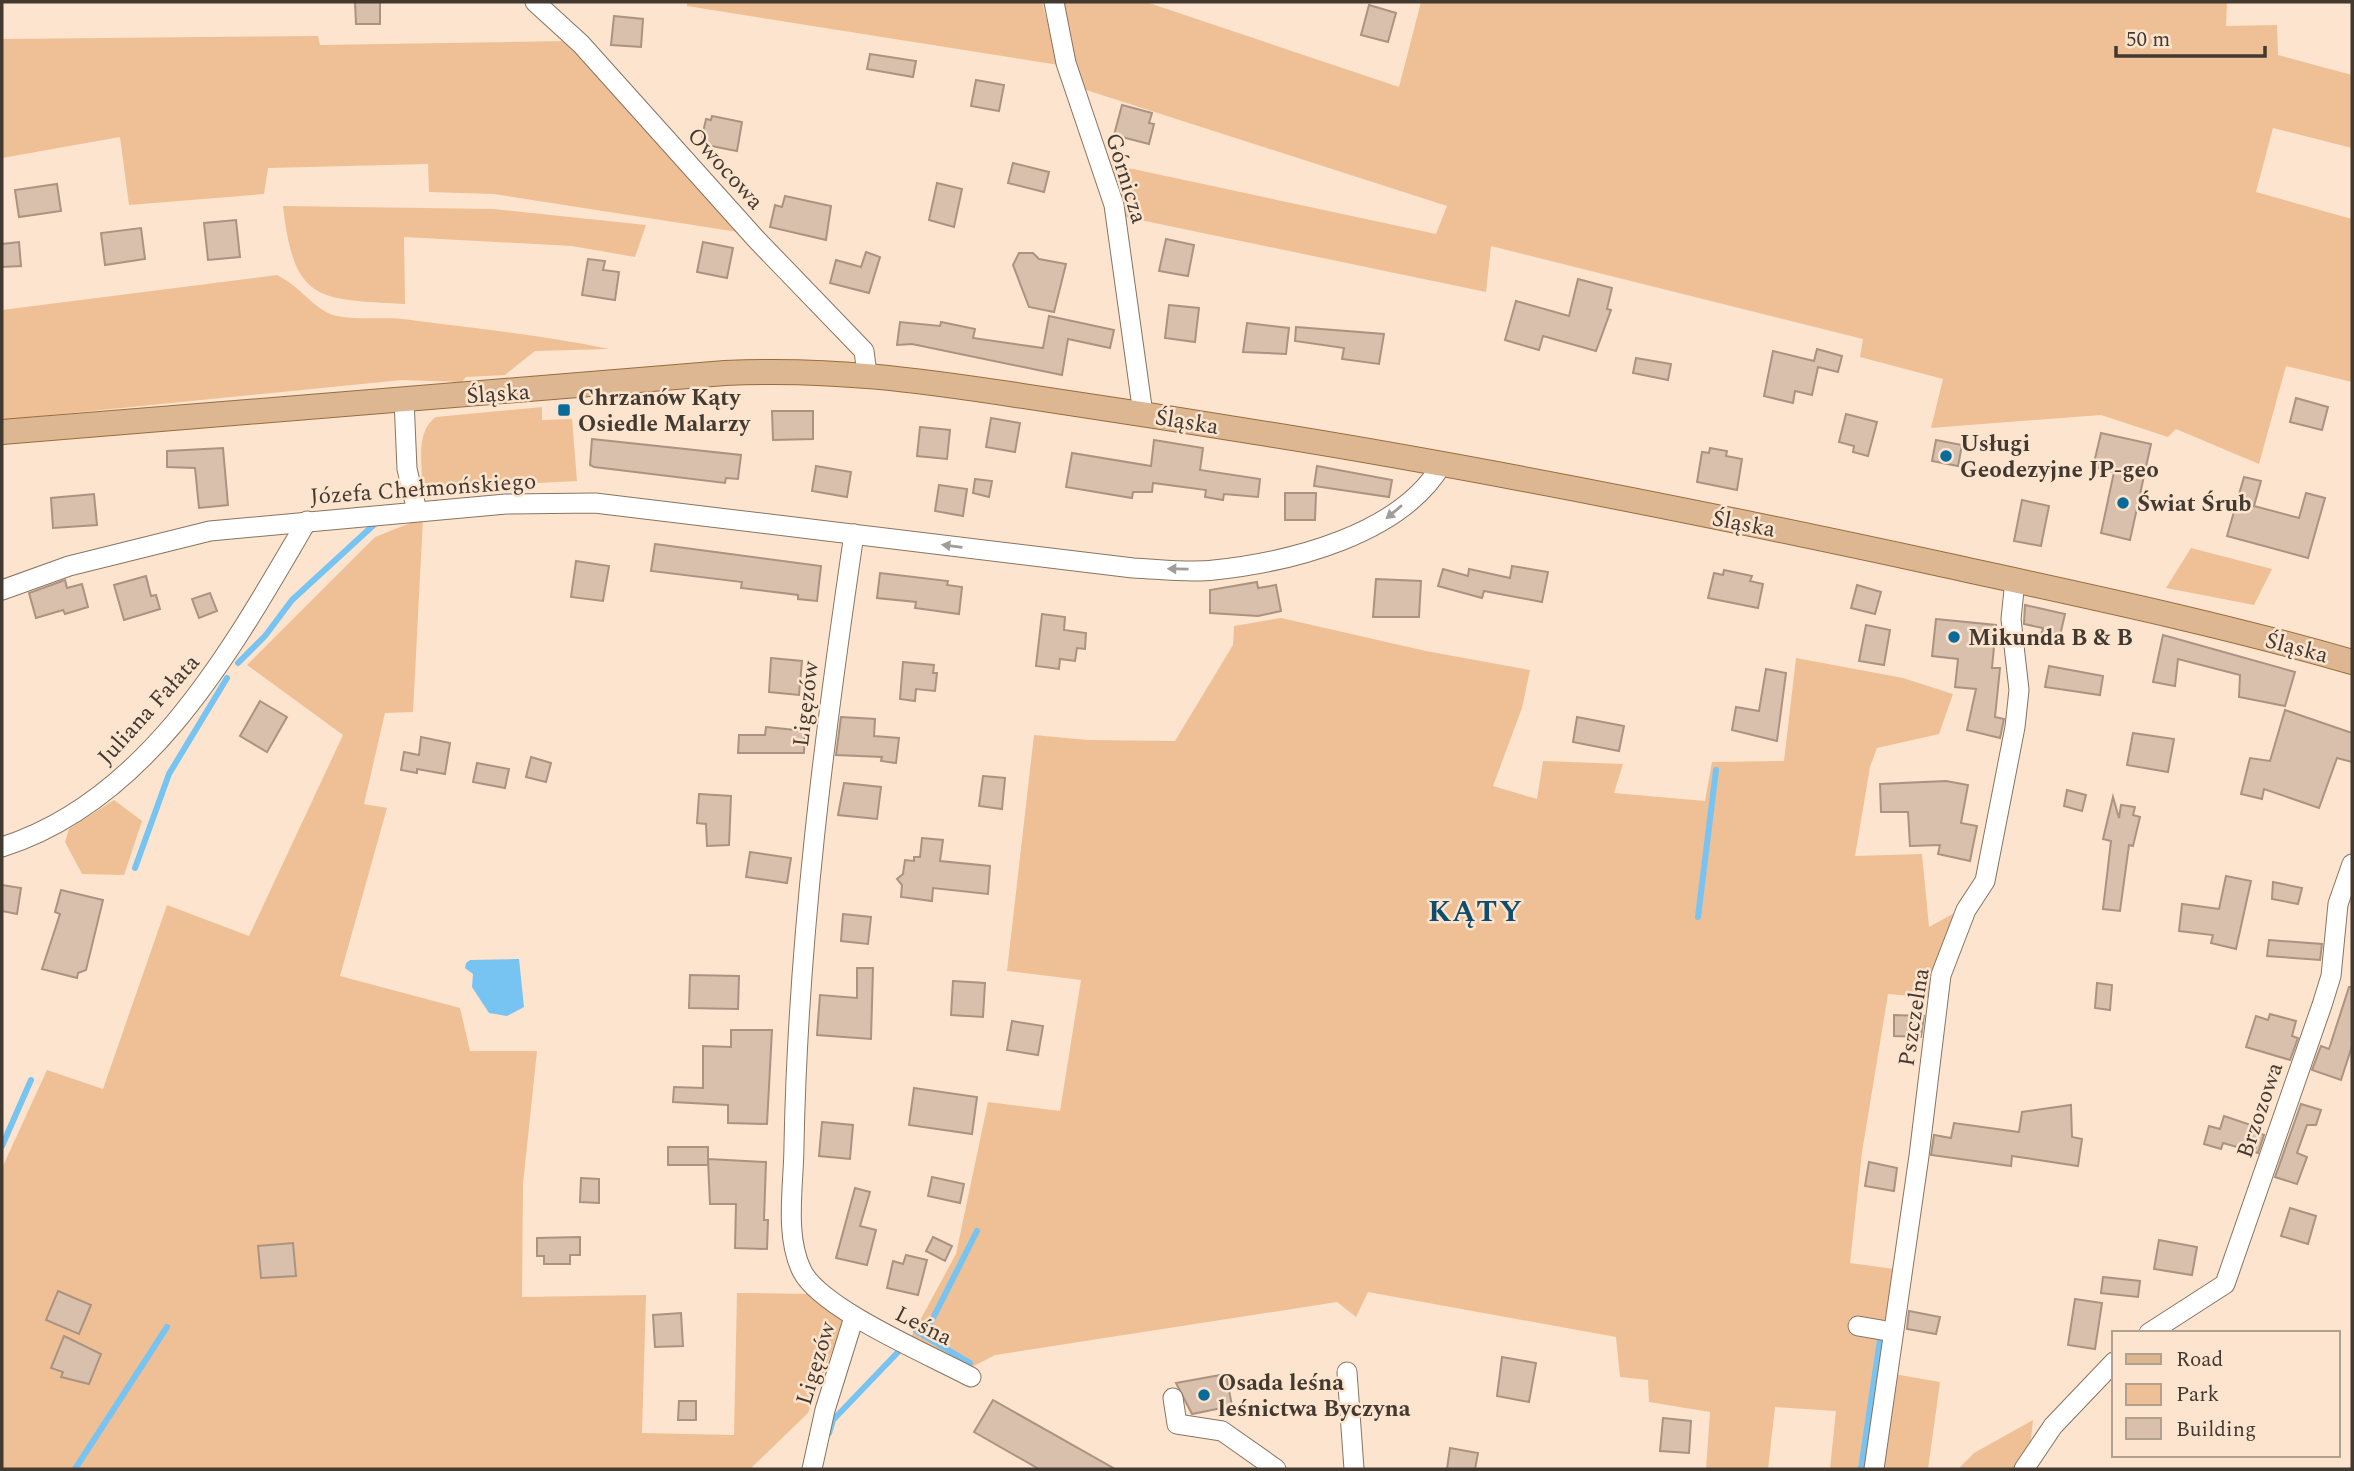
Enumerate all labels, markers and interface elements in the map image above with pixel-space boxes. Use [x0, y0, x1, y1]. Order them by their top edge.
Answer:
scale bar [2116, 14, 2265, 58]
text: 50 m [2126, 24, 2170, 56]
street label: Owocowa [678, 120, 772, 218]
street label: Górnicza [1095, 129, 1156, 228]
street label: Śląska [465, 375, 531, 414]
place label: Chrzanów Kąty Osiedle Malarzy [578, 381, 751, 442]
street label: Śląska [1152, 400, 1221, 445]
marker: Chrzanów Kąty Osiedle Malarzy [556, 402, 572, 418]
place label: Usługi Geodezyjne JP-geo [1960, 427, 2159, 488]
marker: Usługi Geodezyjne JP-geo [1938, 448, 1954, 464]
street label: Józefa Chełmońskiego [309, 464, 537, 515]
place label: Świat Śrub [2137, 487, 2251, 522]
marker: Świat Śrub [2115, 495, 2131, 511]
street label: Śląska [1709, 501, 1778, 548]
one-way arrow [1385, 504, 1403, 520]
one-way arrow [940, 541, 962, 552]
one-way arrow [1167, 564, 1189, 575]
place label: Mikunda B & B [1968, 621, 2133, 656]
street label: Śląska [2261, 623, 2332, 674]
marker: Mikunda B & B [1946, 629, 1962, 645]
street label: Juliana Fałata [90, 647, 209, 773]
street label: Ligęzów [784, 659, 829, 749]
district label: KĄTY [1428, 889, 1524, 935]
street label: Pszczelna [1889, 966, 1940, 1069]
street label: Brzozowa [2228, 1058, 2293, 1163]
street label: Leśna [889, 1297, 958, 1356]
street label: Ligęzów [787, 1317, 846, 1410]
legend [2112, 1331, 2340, 1457]
text: Road [2176, 1344, 2223, 1376]
place label: Osada leśna leśnictwa Byczyna [1218, 1366, 1411, 1427]
text: Park [2176, 1379, 2220, 1411]
marker: Osada leśna leśnictwa Byczyna [1196, 1387, 1212, 1403]
text: Building [2176, 1414, 2256, 1446]

